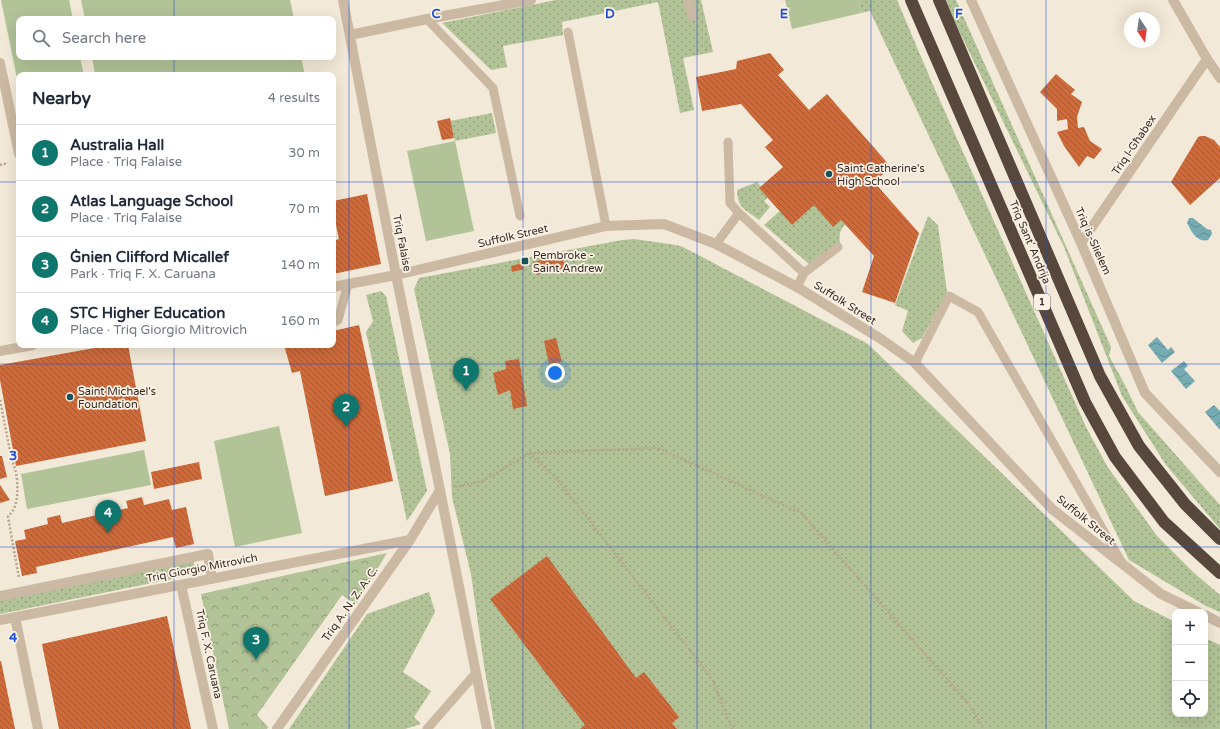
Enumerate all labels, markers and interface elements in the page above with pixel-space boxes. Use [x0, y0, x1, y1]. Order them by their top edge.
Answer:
text: C [431, 6, 441, 22]
text: D [605, 6, 615, 22]
text: E [780, 6, 788, 22]
text: F [955, 6, 963, 22]
north arrow [1124, 12, 1160, 48]
search box [16, 16, 336, 60]
icon: search [30, 27, 52, 49]
text: Search here [62, 29, 146, 47]
text: Nearby [32, 88, 91, 109]
text: 4 results [268, 90, 320, 106]
street label: Triq l-Għabex [1109, 112, 1159, 178]
text: Australia Hall [70, 136, 164, 154]
text: 1 [41, 145, 49, 161]
text: 30 m [288, 145, 320, 161]
text: Place · Triq Falaise [70, 154, 182, 170]
place label: Saint Catherine's High School [837, 162, 925, 188]
marker: Saint Catherine's High School [824, 169, 834, 179]
text: Atlas Language School [70, 192, 233, 210]
street label: Triq Sant' Andrija [1007, 198, 1053, 286]
text: 2 [41, 201, 49, 217]
text: 70 m [288, 201, 320, 217]
street label: Triq is-Slielem [1072, 205, 1114, 277]
text: Place · Triq Falaise [70, 210, 182, 226]
street label: Triq Falaise [390, 213, 414, 273]
street label: Suffolk Street [477, 222, 549, 250]
text: Ġnien Clifford Micallef [70, 248, 229, 266]
place label: Pembroke - Saint Andrew [533, 249, 603, 275]
marker: Pembroke - Saint Andrew [520, 256, 530, 266]
text: 3 [41, 257, 49, 273]
text: 140 m [280, 257, 320, 273]
text: Park · Triq F. X. Caruana [70, 266, 216, 282]
street label: Suffolk Street [811, 279, 879, 327]
road number: 1 [1034, 294, 1050, 310]
text: STC Higher Education [70, 304, 225, 322]
text: 4 [41, 313, 49, 329]
text: 160 m [280, 313, 320, 329]
text: Place · Triq Giorgio Mitrovich [70, 322, 247, 338]
pin: 1 [453, 358, 479, 391]
your location [545, 363, 565, 383]
place label: Saint Michael's Foundation [78, 385, 156, 411]
marker: Saint Michael's Foundation [65, 392, 75, 402]
pin: 2 [333, 394, 359, 427]
text: 3 [9, 448, 17, 464]
street label: Suffolk Street [1054, 493, 1118, 547]
pin: 4 [95, 500, 121, 533]
street label: Triq Giorgio Mitrovich [145, 551, 259, 585]
street label: Triq A. N. Z. A. C. [319, 564, 381, 644]
street label: Triq F. X. Caruana [193, 608, 225, 700]
map controls [1172, 609, 1208, 717]
button: + [1172, 609, 1208, 645]
pin: 3 [243, 627, 269, 660]
text: 4 [9, 630, 18, 646]
button: − [1172, 645, 1208, 681]
button: locate [1172, 681, 1208, 717]

